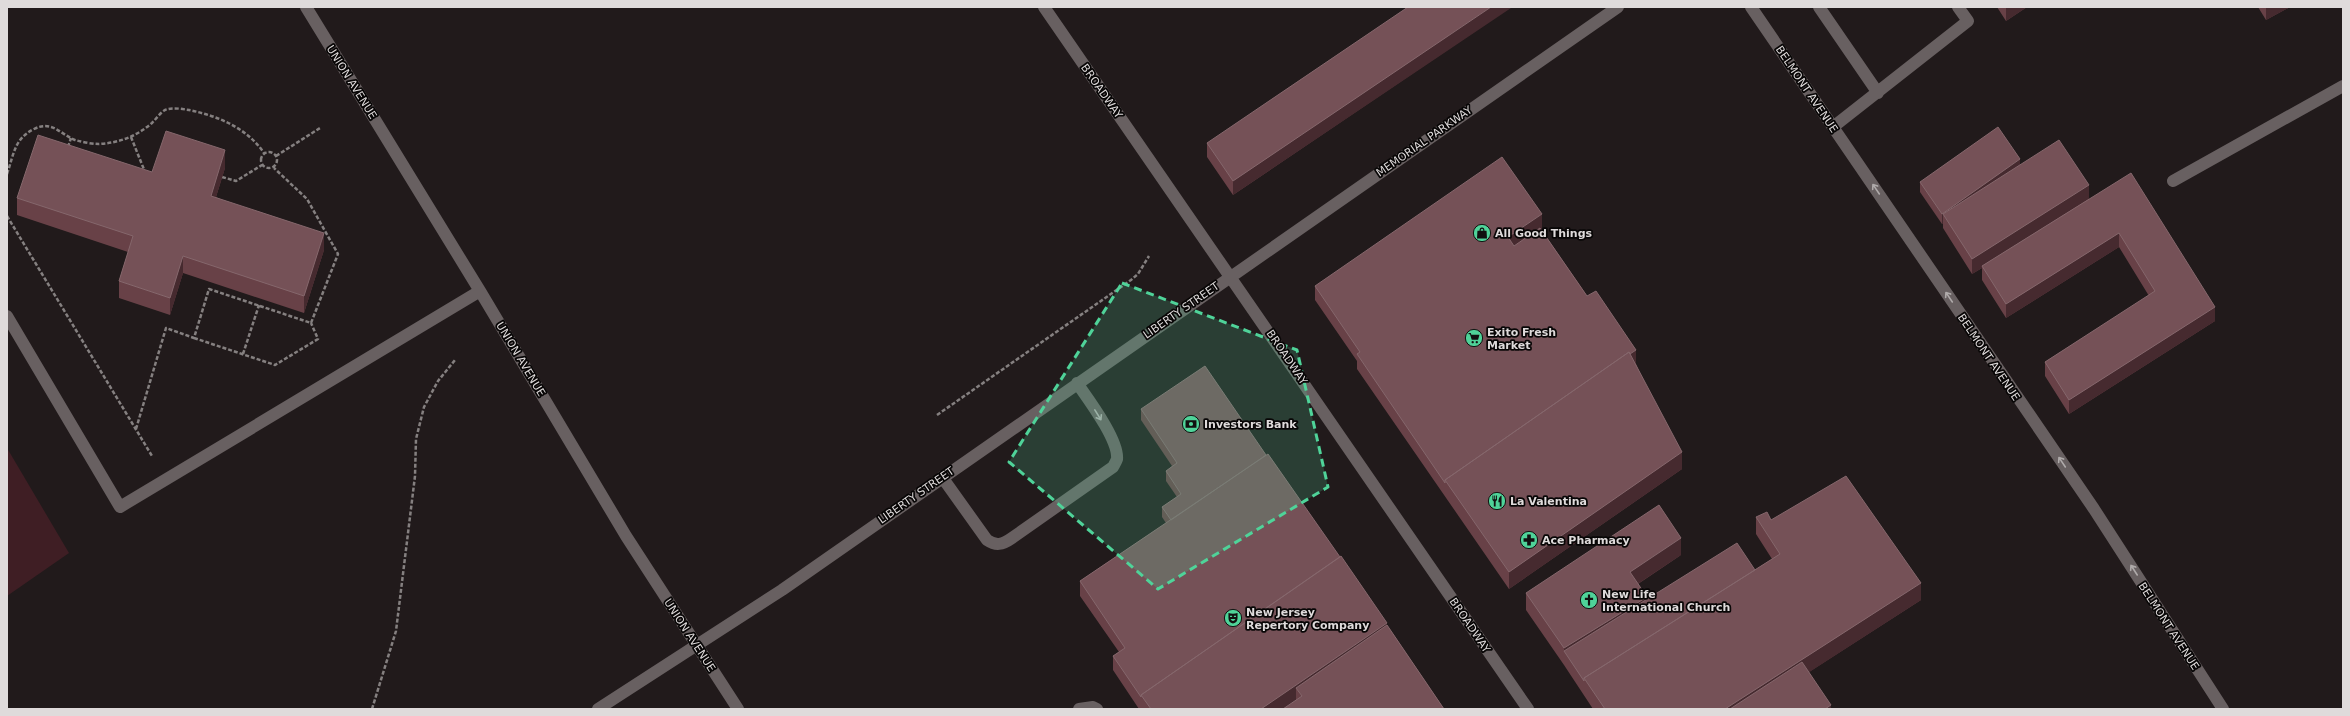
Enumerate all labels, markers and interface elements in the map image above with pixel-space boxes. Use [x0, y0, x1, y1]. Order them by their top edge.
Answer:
street label: UNION AVENUE [324, 43, 379, 122]
street label: BELMONT AVENUE [1773, 43, 1840, 135]
street label: BROADWAY [1078, 62, 1125, 121]
street label: MEMORIAL PARKWAY [1374, 103, 1475, 179]
one-way arrow [1872, 184, 1880, 195]
shop icon: All Good Things [1472, 223, 1492, 243]
place label: All Good Things [1495, 227, 1593, 240]
street label: LIBERTY STREET [1141, 279, 1222, 341]
one-way arrow [1945, 292, 1953, 303]
street label: BELMONT AVENUE [1955, 311, 2022, 403]
street label: UNION AVENUE [493, 320, 548, 399]
place label: Exito Fresh Market [1487, 326, 1556, 352]
street label: BROADWAY [1263, 327, 1310, 387]
supermarket icon: Exito Fresh Market [1464, 328, 1484, 348]
one-way arrow [1094, 409, 1102, 421]
bank icon: Investors Bank [1181, 414, 1201, 434]
place label: Investors Bank [1204, 418, 1297, 431]
one-way arrow [2058, 457, 2066, 468]
street label: LIBERTY STREET [876, 464, 957, 526]
restaurant icon: La Valentina [1487, 491, 1507, 511]
place label: La Valentina [1510, 495, 1587, 508]
pharmacy icon: Ace Pharmacy [1519, 530, 1539, 550]
place label: Ace Pharmacy [1542, 534, 1630, 547]
one-way arrow [2129, 565, 2138, 576]
street label: BELMONT AVENUE [2135, 580, 2202, 673]
place label: New Life International Church [1602, 588, 1730, 614]
church icon: New Life International Church [1579, 590, 1599, 610]
street label: BROADWAY [1446, 595, 1493, 655]
street label: UNION AVENUE [661, 596, 718, 674]
place label: New Jersey Repertory Company [1246, 606, 1369, 632]
theatre icon: New Jersey Repertory Company [1223, 608, 1243, 628]

